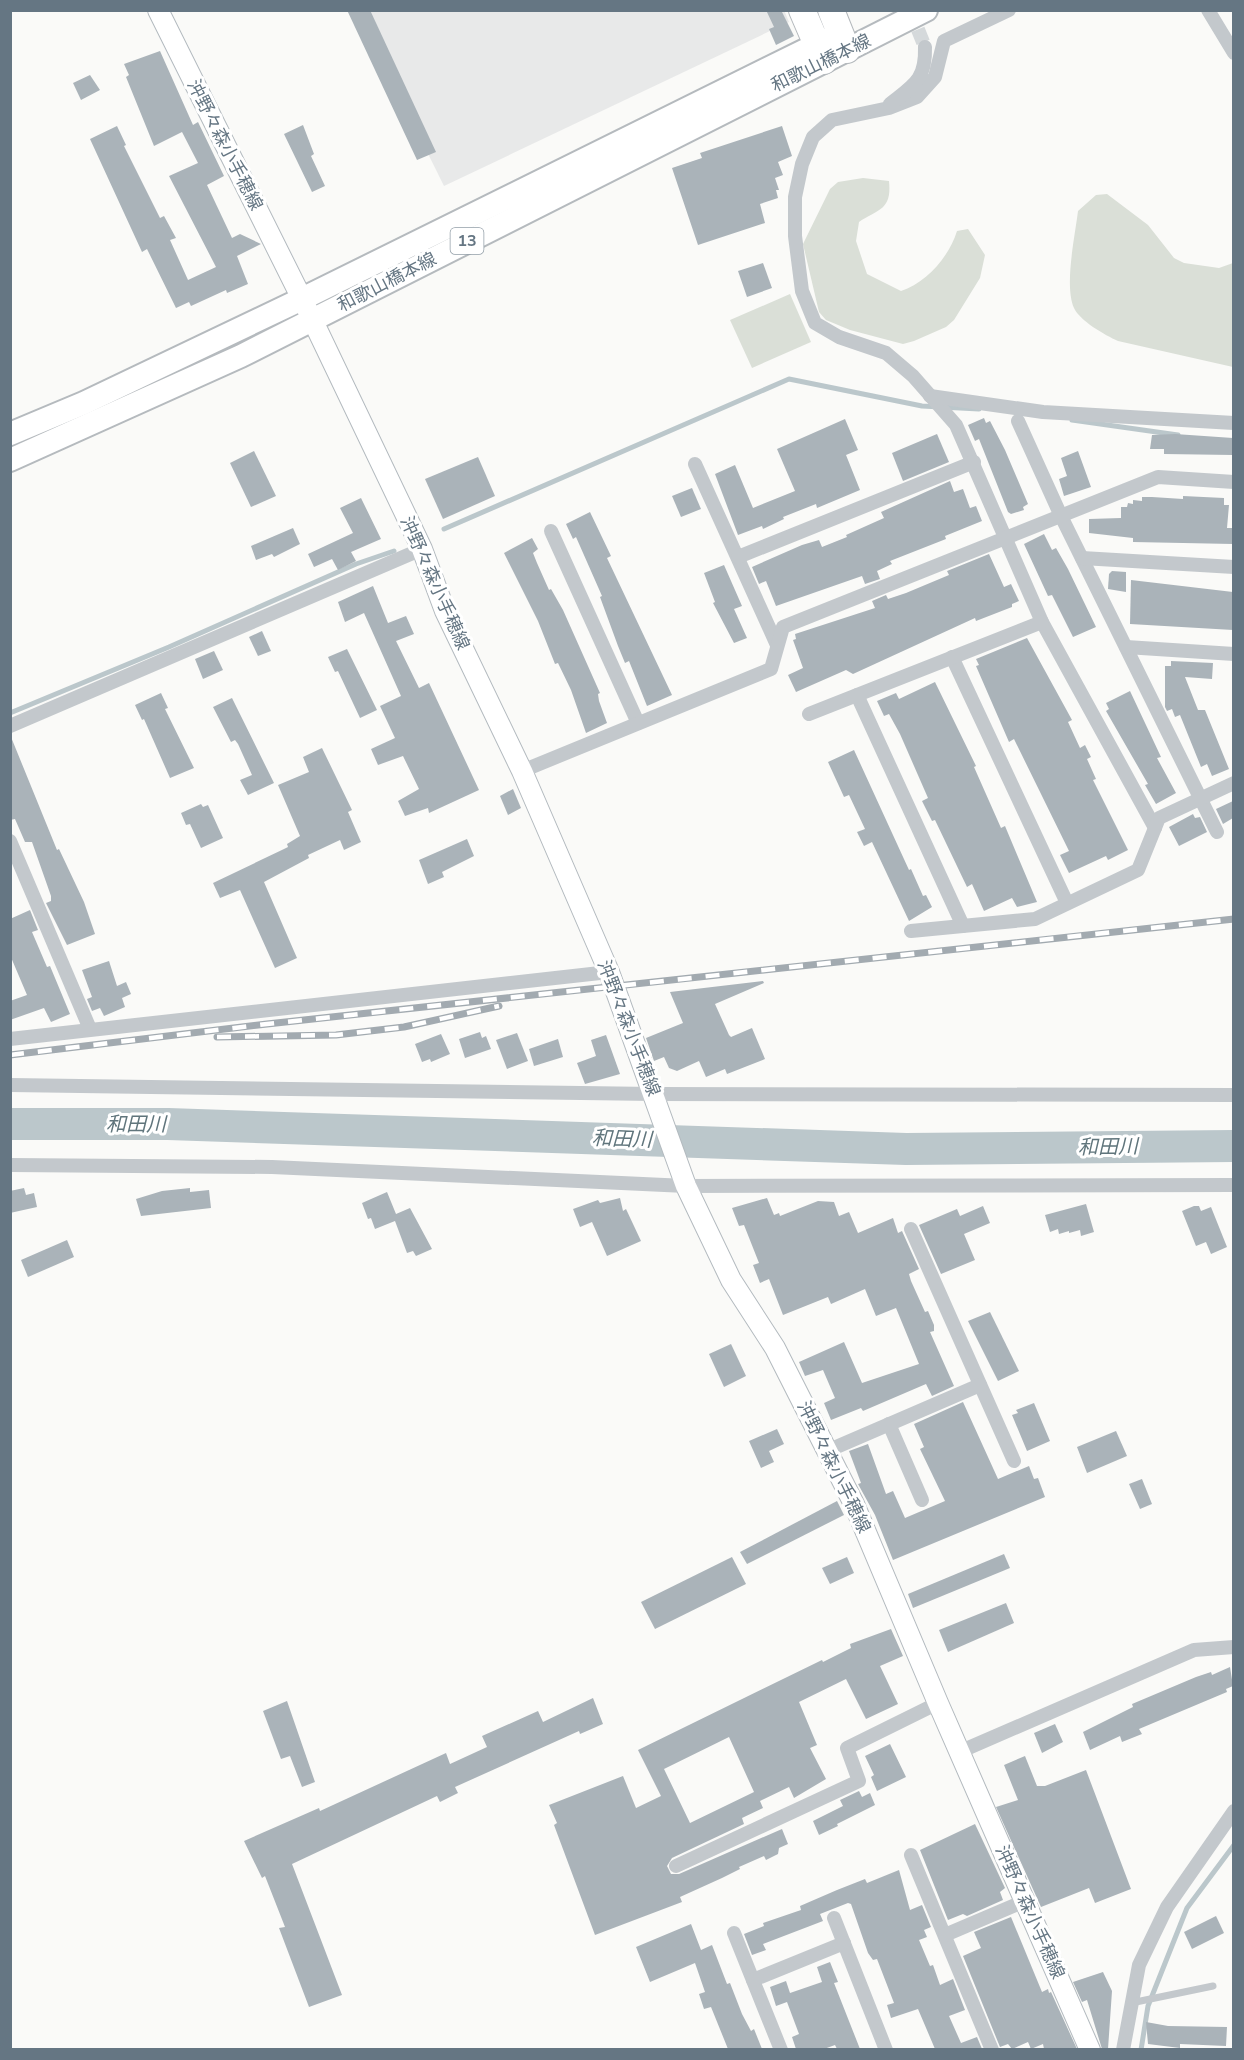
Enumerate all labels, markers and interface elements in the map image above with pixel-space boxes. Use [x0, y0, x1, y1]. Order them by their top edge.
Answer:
street label: 和歌山橋本線 [767, 29, 875, 97]
street label: 沖野々森小手穂線 [182, 75, 268, 215]
road number: 13 [450, 228, 484, 254]
street label: 和歌山橋本線 [333, 247, 441, 317]
street label: 沖野々森小手穂線 [395, 512, 475, 654]
street label: 沖野々森小手穂線 [592, 956, 666, 1100]
water label: 和田川 [106, 1111, 168, 1138]
water label: 和田川 [592, 1124, 654, 1154]
water label: 和田川 [1078, 1133, 1140, 1161]
street label: 沖野々森小手穂線 [792, 1397, 876, 1537]
street label: 沖野々森小手穂線 [990, 1841, 1070, 1983]

